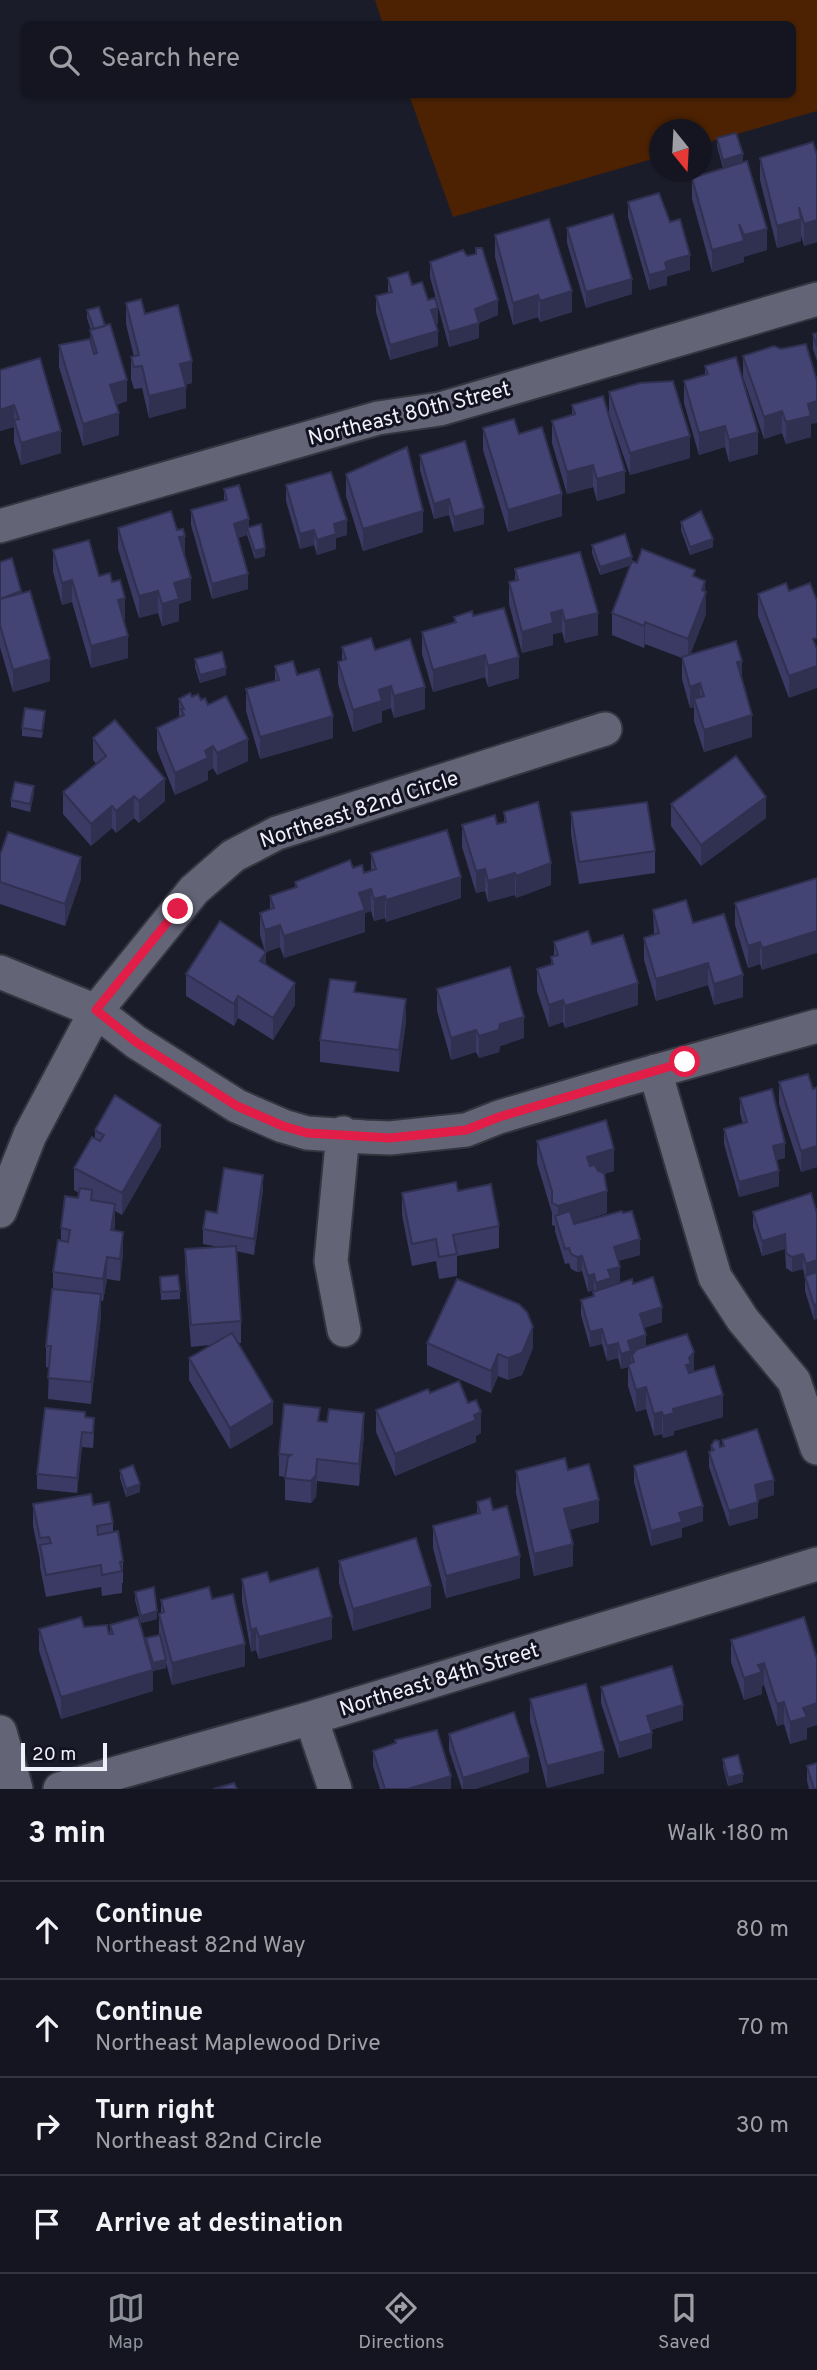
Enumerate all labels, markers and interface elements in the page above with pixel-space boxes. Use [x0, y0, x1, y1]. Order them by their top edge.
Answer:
search box [21, 21, 796, 98]
icon: search [45, 41, 83, 79]
text: Search here [101, 43, 240, 76]
north arrow [649, 119, 712, 182]
street label: Northeast 80th Street [305, 376, 513, 453]
street label: Northeast 82nd Circle [257, 766, 462, 855]
route end [162, 893, 193, 924]
route start [669, 1046, 700, 1077]
street label: Northeast 84th Street [336, 1637, 543, 1724]
scale bar [21, 1740, 107, 1772]
text: 20 m [32, 1743, 76, 1767]
text: 3 min [28, 1816, 106, 1853]
text: Walk · 180 m [667, 1820, 789, 1849]
text: Continue [95, 1899, 203, 1932]
icon: ahead [28, 1911, 66, 1949]
text: 80 m [736, 1916, 789, 1945]
text: Northeast 82nd Way [95, 1932, 306, 1961]
text: Continue [95, 1997, 203, 2030]
icon: ahead [28, 2009, 66, 2047]
text: 70 m [738, 2014, 789, 2043]
text: Northeast Maplewood Drive [95, 2030, 381, 2059]
text: Turn right [95, 2095, 215, 2128]
icon: right [28, 2107, 66, 2145]
text: 30 m [736, 2112, 789, 2141]
text: Northeast 82nd Circle [95, 2128, 322, 2157]
icon: arrive [28, 2205, 66, 2243]
text: Arrive at destination [95, 2208, 343, 2241]
tab: Map [107, 2289, 145, 2355]
tab: Directions [358, 2289, 445, 2355]
tab: Saved [658, 2289, 710, 2355]

